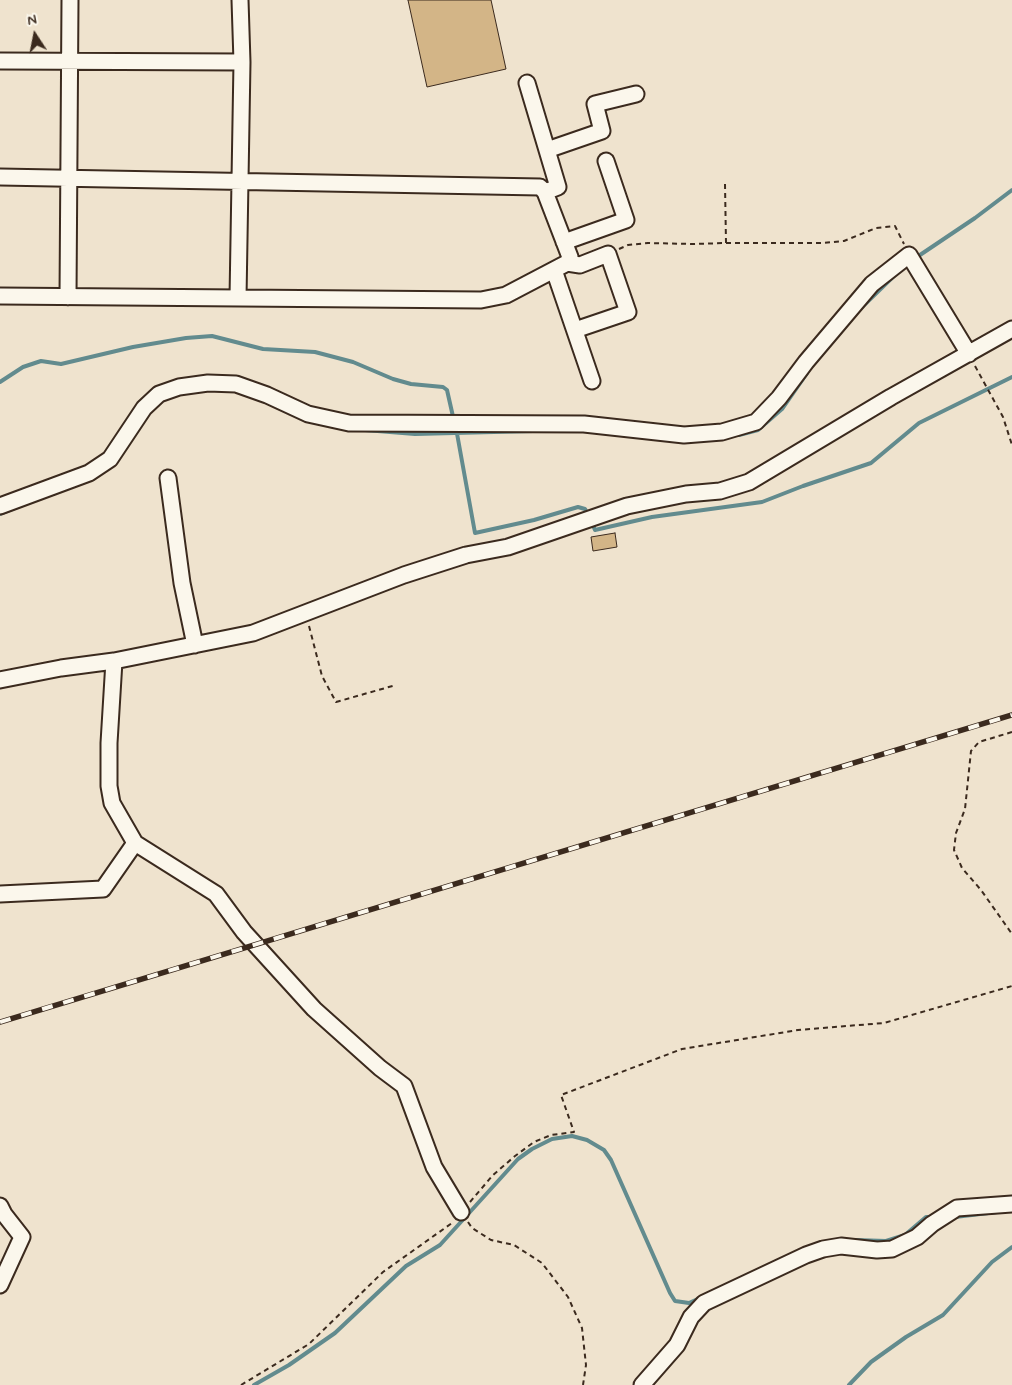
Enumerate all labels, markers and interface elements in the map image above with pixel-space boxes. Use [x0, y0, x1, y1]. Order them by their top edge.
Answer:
north arrow [10, 10, 60, 60]
text: N [26, 11, 38, 30]

